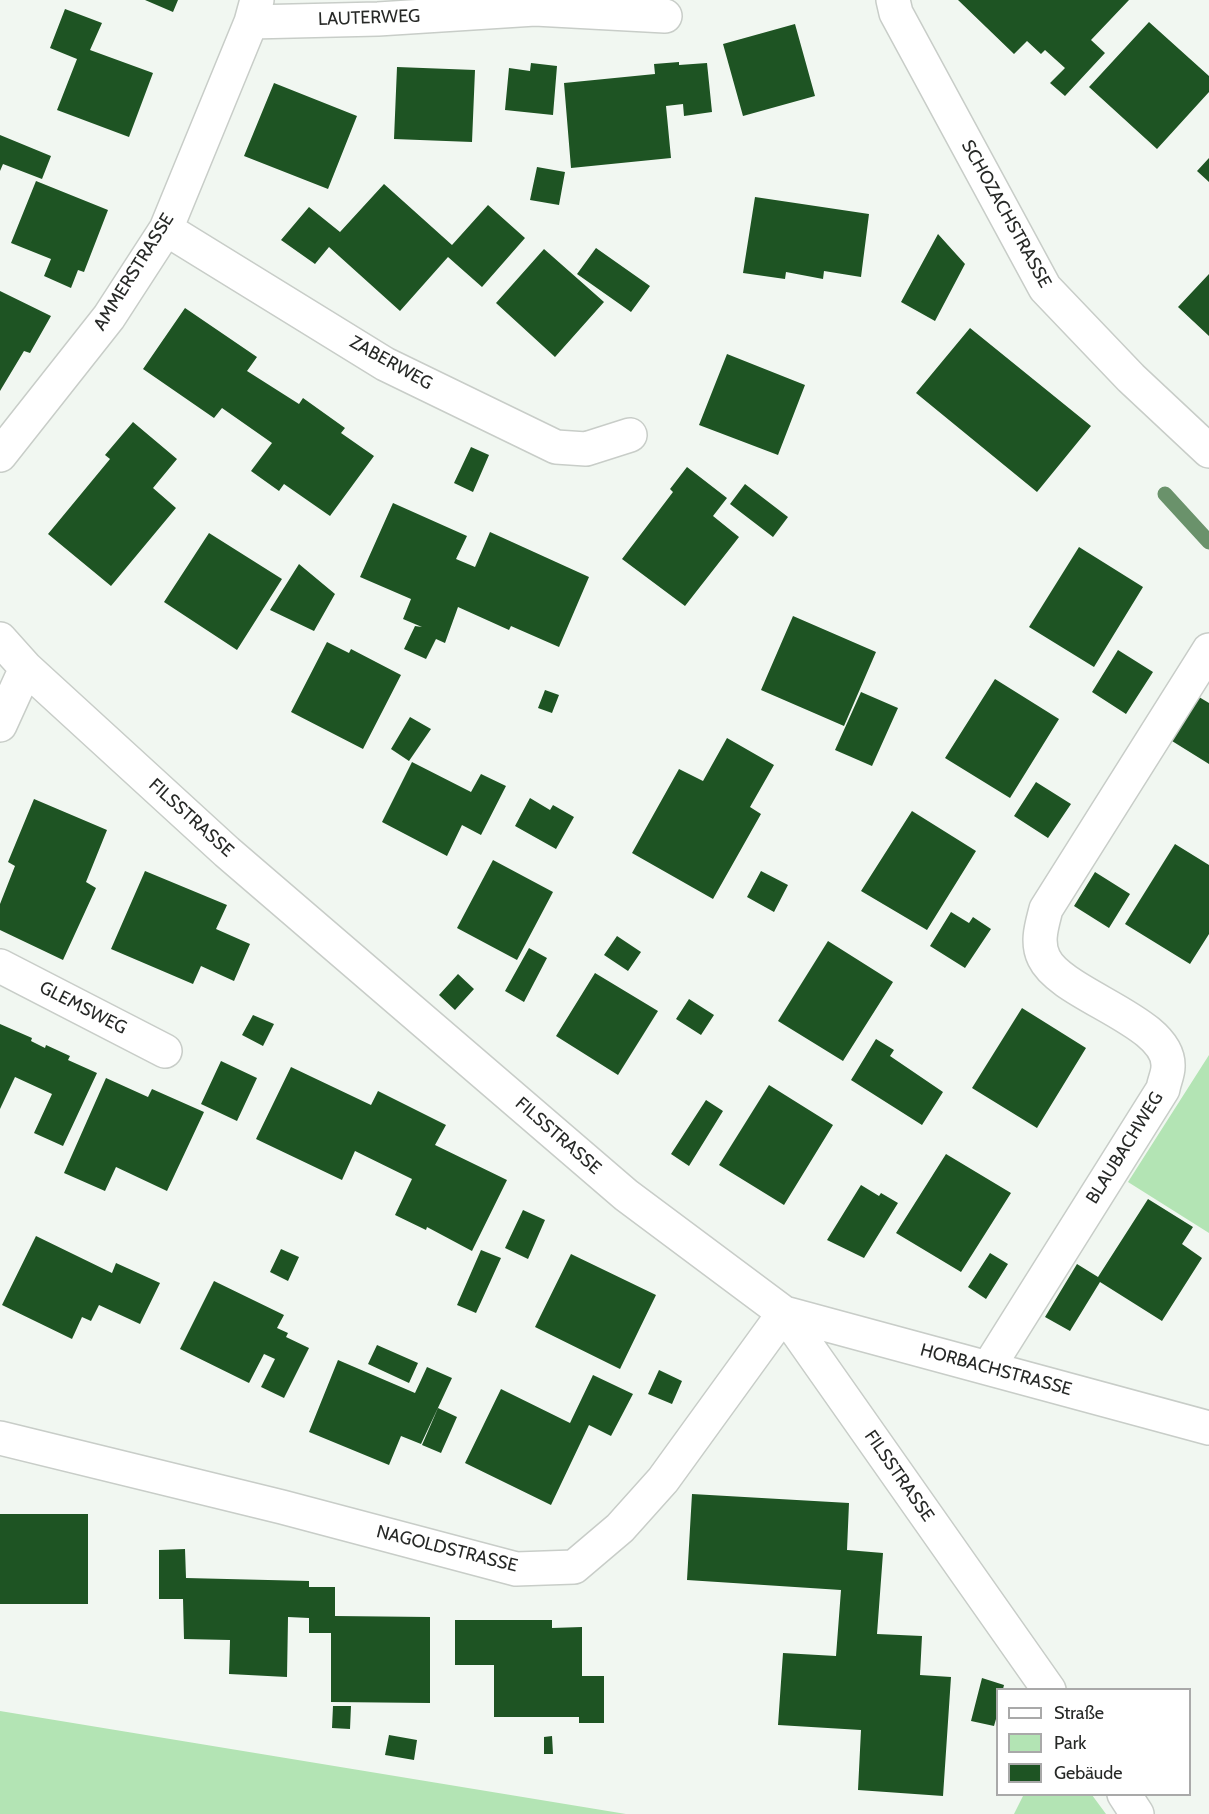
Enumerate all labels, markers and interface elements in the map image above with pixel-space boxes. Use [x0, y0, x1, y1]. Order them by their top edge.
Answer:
street label: LAUTERWEG [318, 5, 420, 31]
street label: SCHOZACHSTRASSE [956, 136, 1056, 292]
street label: AMMERSTRASSE [89, 209, 179, 335]
street label: ZABERWEG [346, 331, 436, 395]
street label: FILSSTRASSE [144, 774, 238, 862]
street label: GLEMSWEG [36, 977, 130, 1039]
street label: BLAUBACHWEG [1082, 1088, 1168, 1208]
street label: FILSSTRASSE [511, 1093, 605, 1179]
street label: HORBACHSTRASSE [918, 1339, 1074, 1401]
street label: FILSSTRASSE [860, 1426, 938, 1526]
street label: NAGOLDSTRASSE [374, 1521, 520, 1577]
legend [996, 1688, 1191, 1796]
text: Straße [1054, 1702, 1104, 1724]
text: Park [1054, 1732, 1086, 1754]
text: Gebäude [1054, 1762, 1123, 1784]

